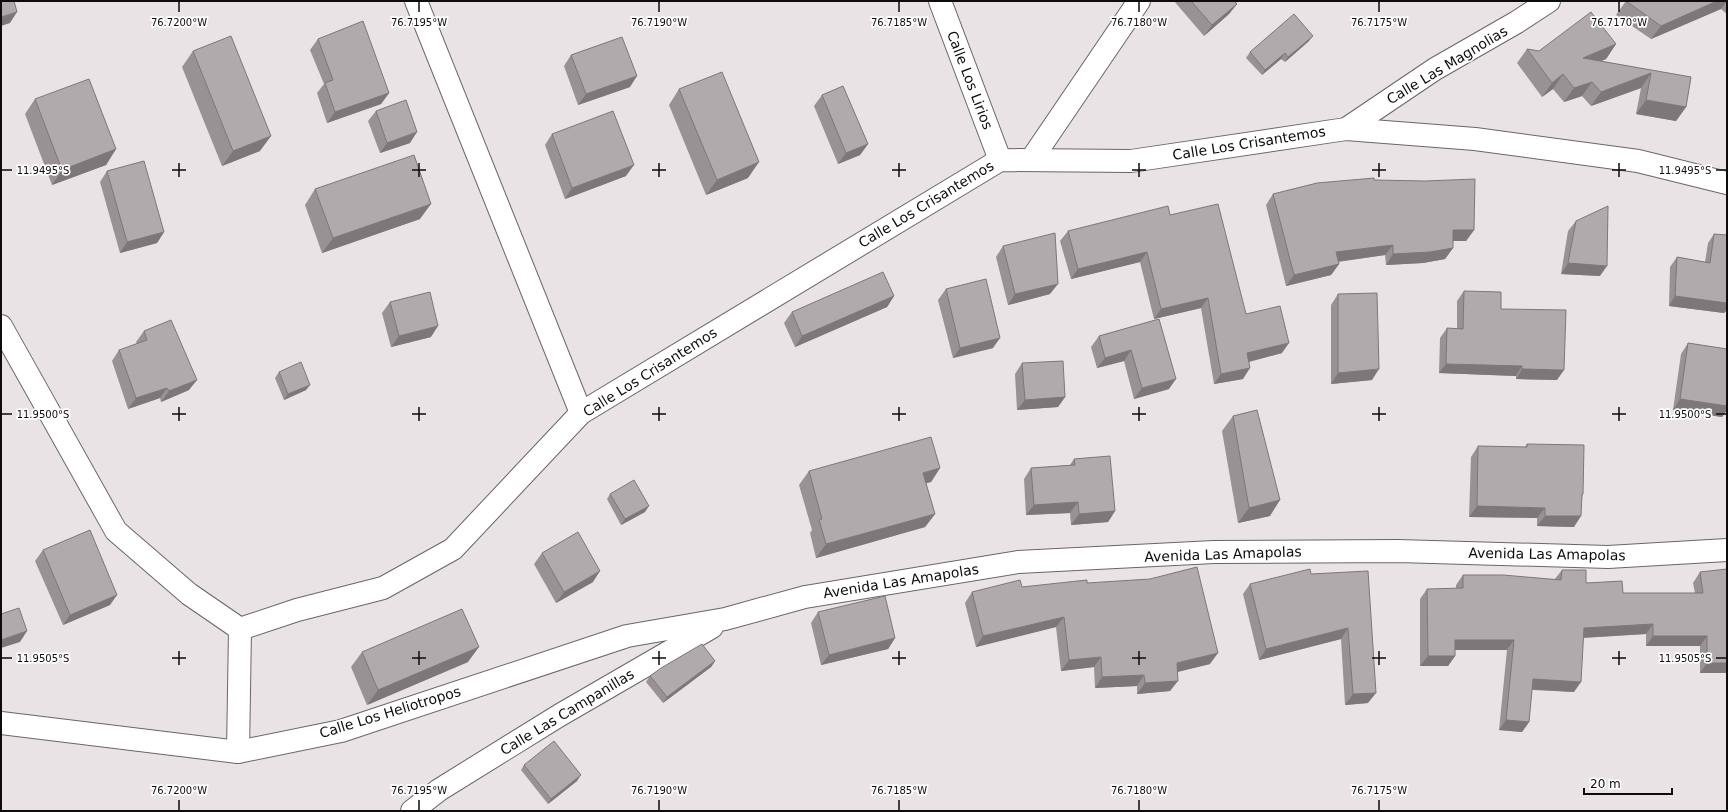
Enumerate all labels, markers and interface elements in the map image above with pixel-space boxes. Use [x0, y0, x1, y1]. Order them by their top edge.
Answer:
text: 76.7200°W [151, 17, 207, 28]
text: 76.7195°W [391, 17, 447, 28]
text: 76.7190°W [631, 17, 687, 28]
text: 76.7185°W [871, 17, 927, 28]
text: 76.7180°W [1111, 17, 1167, 28]
text: 76.7175°W [1351, 17, 1407, 28]
text: 76.7170°W [1591, 17, 1647, 28]
street label: Calle Las Magnolias [1384, 23, 1510, 107]
street label: Calle Los Lirios [944, 28, 996, 132]
street label: Calle Los Crisantemos [1171, 123, 1327, 163]
street label: Calle Los Crisantemos [856, 157, 996, 251]
text: 11.9495°S [17, 165, 69, 176]
text: 11.9495°S [1659, 165, 1711, 176]
street label: Calle Los Crisantemos [580, 324, 720, 420]
text: 11.9500°S [17, 409, 69, 420]
text: 11.9500°S [1659, 409, 1711, 420]
street label: Avenida Las Amapolas [1144, 543, 1302, 565]
street label: Avenida Las Amapolas [1468, 545, 1626, 563]
street label: Avenida Las Amapolas [822, 561, 980, 601]
text: 11.9505°S [17, 653, 69, 664]
text: 11.9505°S [1659, 653, 1711, 664]
street label: Calle Las Campanillas [497, 666, 637, 758]
street label: Calle Los Heliotropos [317, 683, 463, 741]
scale bar [1584, 770, 1672, 796]
text: 20 m [1590, 777, 1621, 791]
text: 76.7200°W [151, 785, 207, 796]
text: 76.7195°W [391, 785, 447, 796]
text: 76.7190°W [631, 785, 687, 796]
text: 76.7185°W [871, 785, 927, 796]
text: 76.7180°W [1111, 785, 1167, 796]
text: 76.7175°W [1351, 785, 1407, 796]

